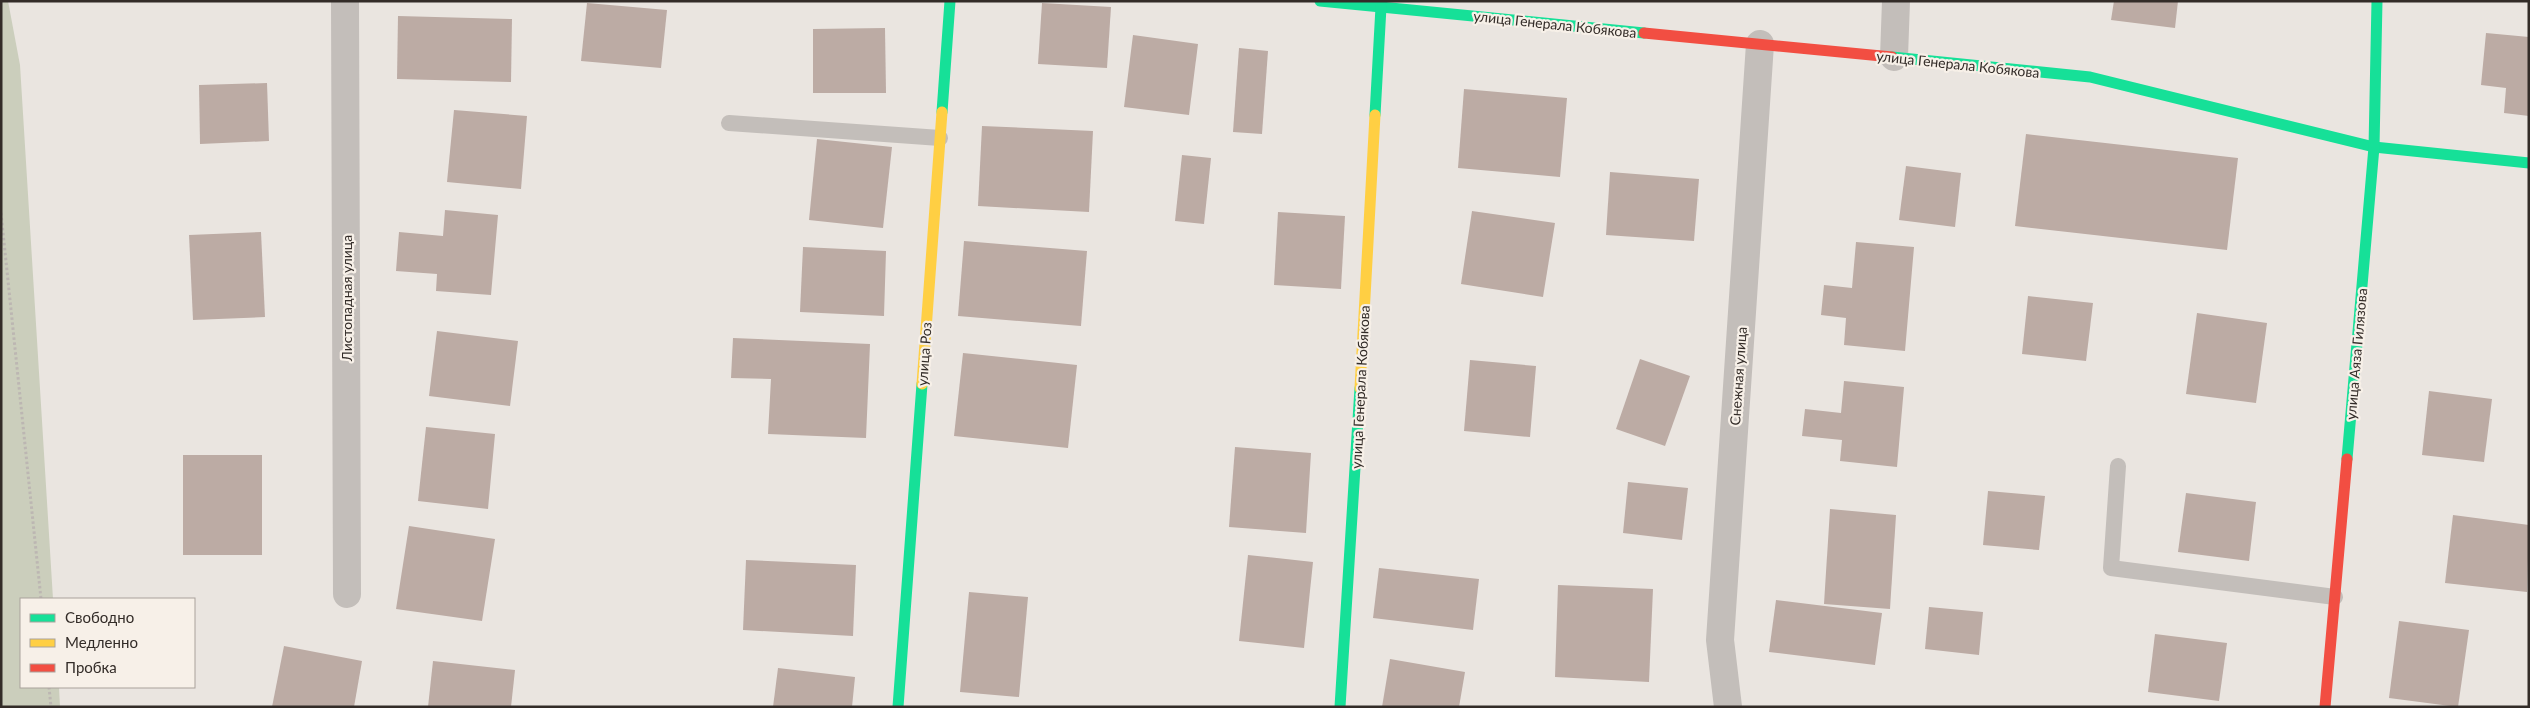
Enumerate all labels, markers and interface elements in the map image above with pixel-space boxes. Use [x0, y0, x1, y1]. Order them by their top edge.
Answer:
street label: улица Генерала Кобякова [1473, 7, 1637, 41]
street label: улица Генерала Кобякова [1876, 47, 2040, 81]
street label: Листопадная улица [338, 235, 355, 362]
street label: улица Аяза Гилязова [2342, 287, 2370, 421]
street label: улица Генерала Кобякова [1347, 305, 1373, 469]
street label: улица Роз [913, 322, 935, 386]
street label: Снежная улица [1726, 326, 1750, 426]
legend [20, 598, 195, 688]
text: Свободно [65, 608, 134, 626]
text: Медленно [65, 633, 138, 651]
text: Пробка [65, 658, 117, 676]

